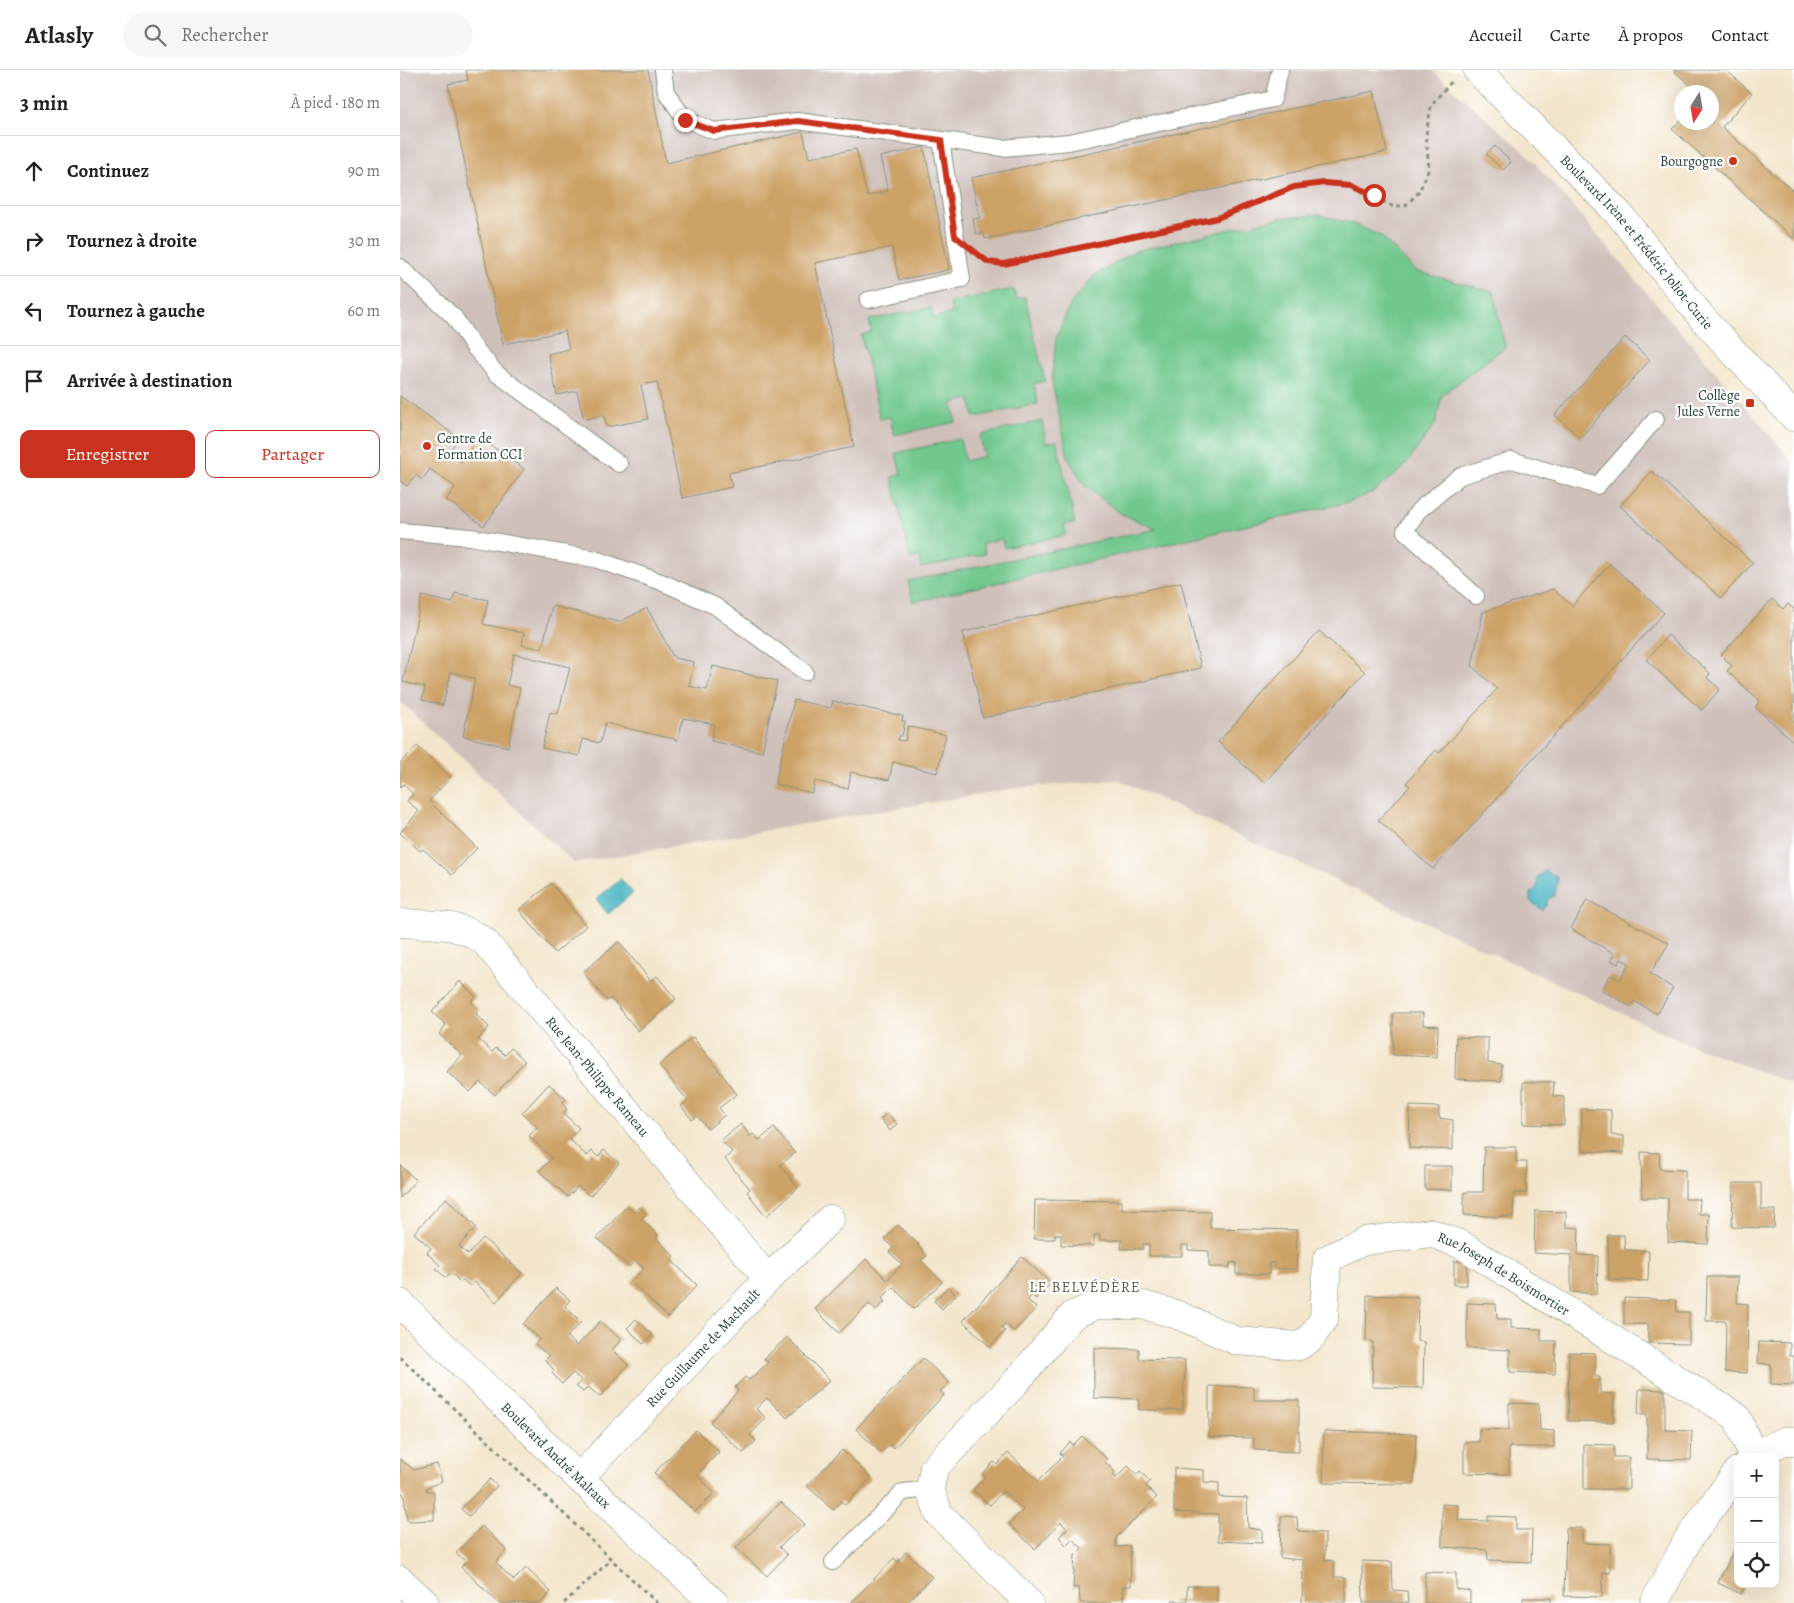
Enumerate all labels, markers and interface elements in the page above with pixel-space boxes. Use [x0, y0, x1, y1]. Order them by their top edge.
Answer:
search box [123, 12, 473, 57]
text: Atlasly [25, 19, 93, 51]
icon: search [141, 21, 169, 49]
text: Rechercher [181, 22, 268, 48]
text: Accueil [1469, 23, 1522, 47]
text: Carte [1550, 23, 1590, 47]
text: À propos [1618, 23, 1683, 47]
text: Contact [1711, 23, 1769, 47]
north arrow [1674, 85, 1719, 130]
text: 3 min [20, 89, 68, 117]
text: À pied · 180 m [291, 92, 380, 114]
route end [674, 109, 697, 132]
street label: Boulevard Irène et Frédéric Joliot-Curie [1556, 151, 1717, 334]
place label: Bourgogne [1660, 152, 1723, 171]
marker: Bourgogne [1727, 155, 1739, 167]
icon: ahead [20, 157, 48, 185]
text: Continuez [67, 158, 149, 184]
text: 90 m [348, 160, 380, 182]
route start [1363, 184, 1386, 207]
icon: right [20, 227, 48, 255]
text: Tournez à droite [67, 228, 197, 254]
text: 30 m [348, 230, 380, 252]
icon: left [20, 297, 48, 325]
text: Tournez à gauche [67, 298, 205, 324]
text: 60 m [348, 300, 380, 322]
icon: arrive [20, 367, 48, 395]
text: Arrivée à destination [67, 368, 232, 394]
place label: Collège Jules Verne [1677, 386, 1740, 421]
marker: Collège Jules Verne [1744, 397, 1756, 409]
place label: Centre de Formation CCI [437, 429, 522, 464]
button: Enregistrer [20, 430, 195, 478]
button: Partager [205, 430, 380, 478]
marker: Centre de Formation CCI [421, 440, 433, 452]
street label: Rue Jean-Philippe Rameau [541, 1012, 654, 1141]
street label: Rue Joseph de Boismortier [1435, 1227, 1574, 1320]
district label: LE BELVÉDÈRE [1029, 1277, 1141, 1297]
street label: Rue Guillaume de Machault [642, 1284, 765, 1411]
street label: Boulevard André Malraux [497, 1398, 615, 1513]
map controls [1734, 1453, 1779, 1588]
button: + [1734, 1453, 1779, 1498]
button: − [1734, 1498, 1779, 1543]
button: locate [1734, 1543, 1779, 1588]

